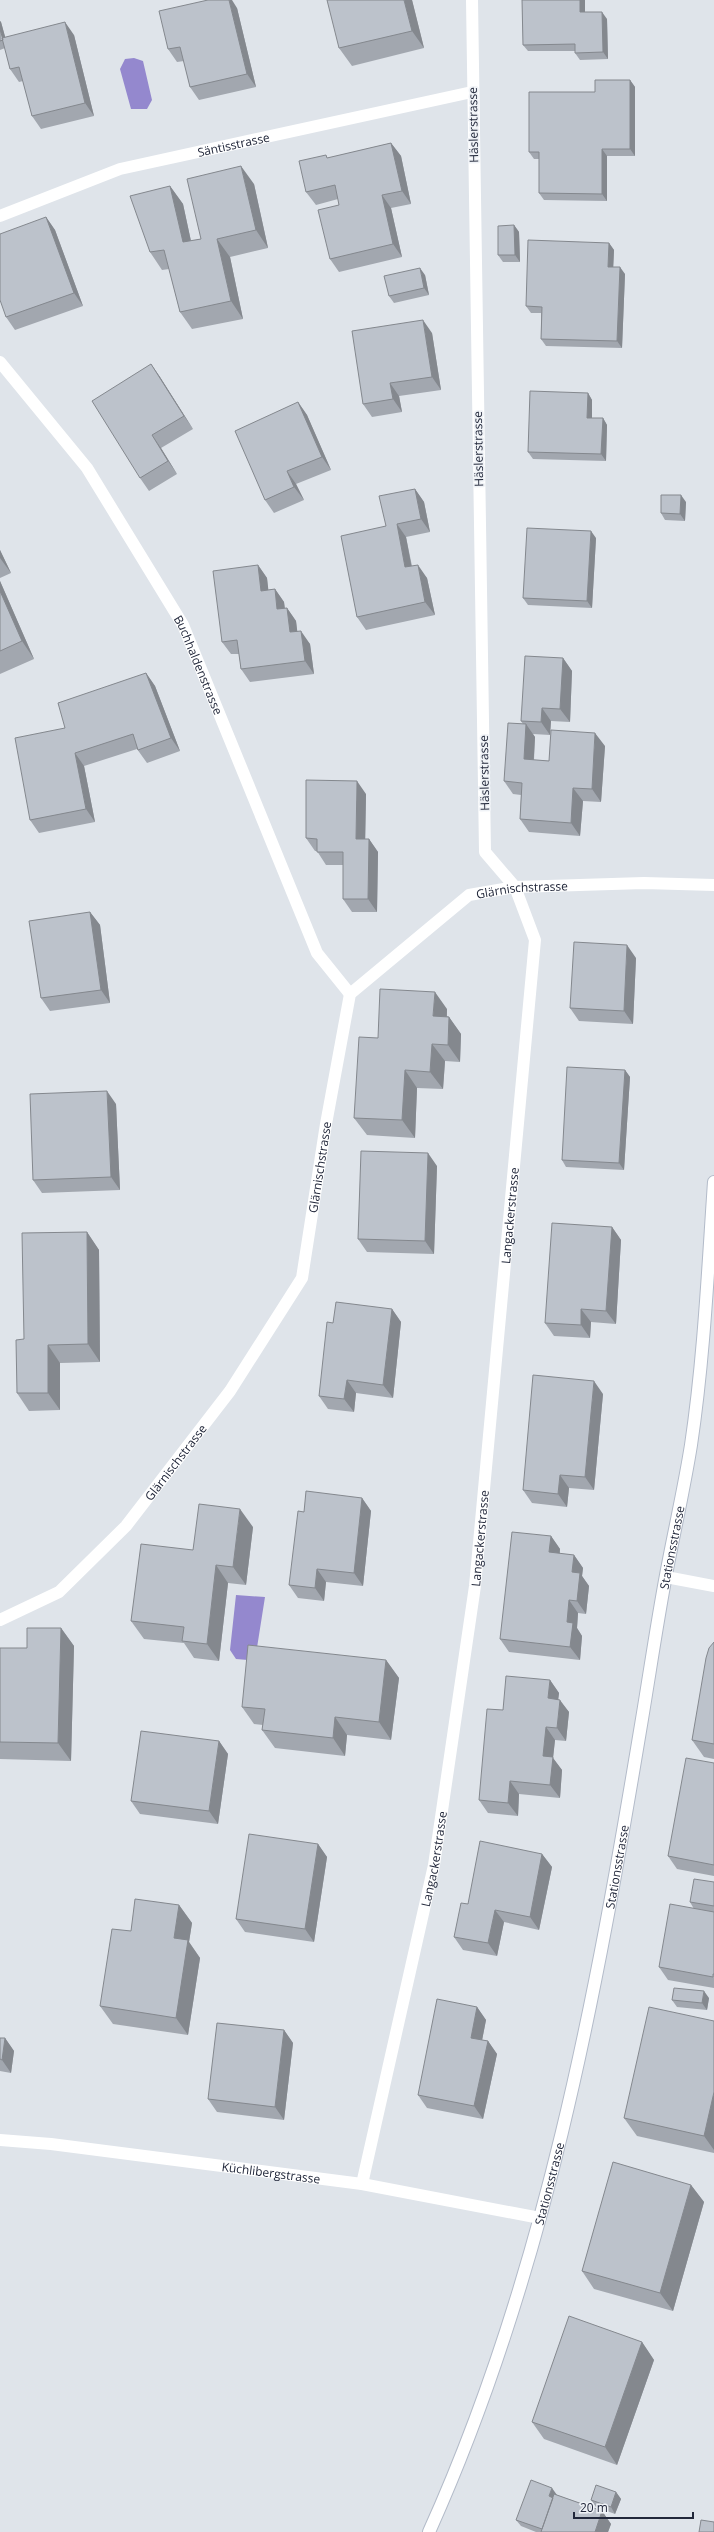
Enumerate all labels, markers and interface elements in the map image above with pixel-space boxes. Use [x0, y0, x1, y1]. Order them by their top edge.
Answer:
street label: Häslerstrasse [464, 87, 482, 163]
street label: Säntisstrasse [196, 128, 271, 160]
street label: Häslerstrasse [469, 411, 487, 487]
street label: Buchhaldenstrasse [170, 612, 227, 717]
street label: Häslerstrasse [475, 735, 493, 811]
street label: Glärnischstrasse [475, 877, 568, 902]
street label: Glärnischstrasse [304, 1120, 335, 1214]
street label: Langackerstrasse [496, 1166, 522, 1265]
street label: Glärnischstrasse [140, 1420, 210, 1504]
street label: Langackerstrasse [466, 1489, 492, 1587]
street label: Stationsstrasse [655, 1504, 688, 1591]
street label: Langackerstrasse [416, 1810, 450, 1908]
street label: Stationsstrasse [601, 1823, 632, 1910]
street label: Stationsstrasse [530, 2140, 568, 2227]
street label: Küchlibergstrasse [221, 2158, 322, 2187]
scale bar [574, 2494, 693, 2520]
text: 20 m [580, 2499, 608, 2516]

